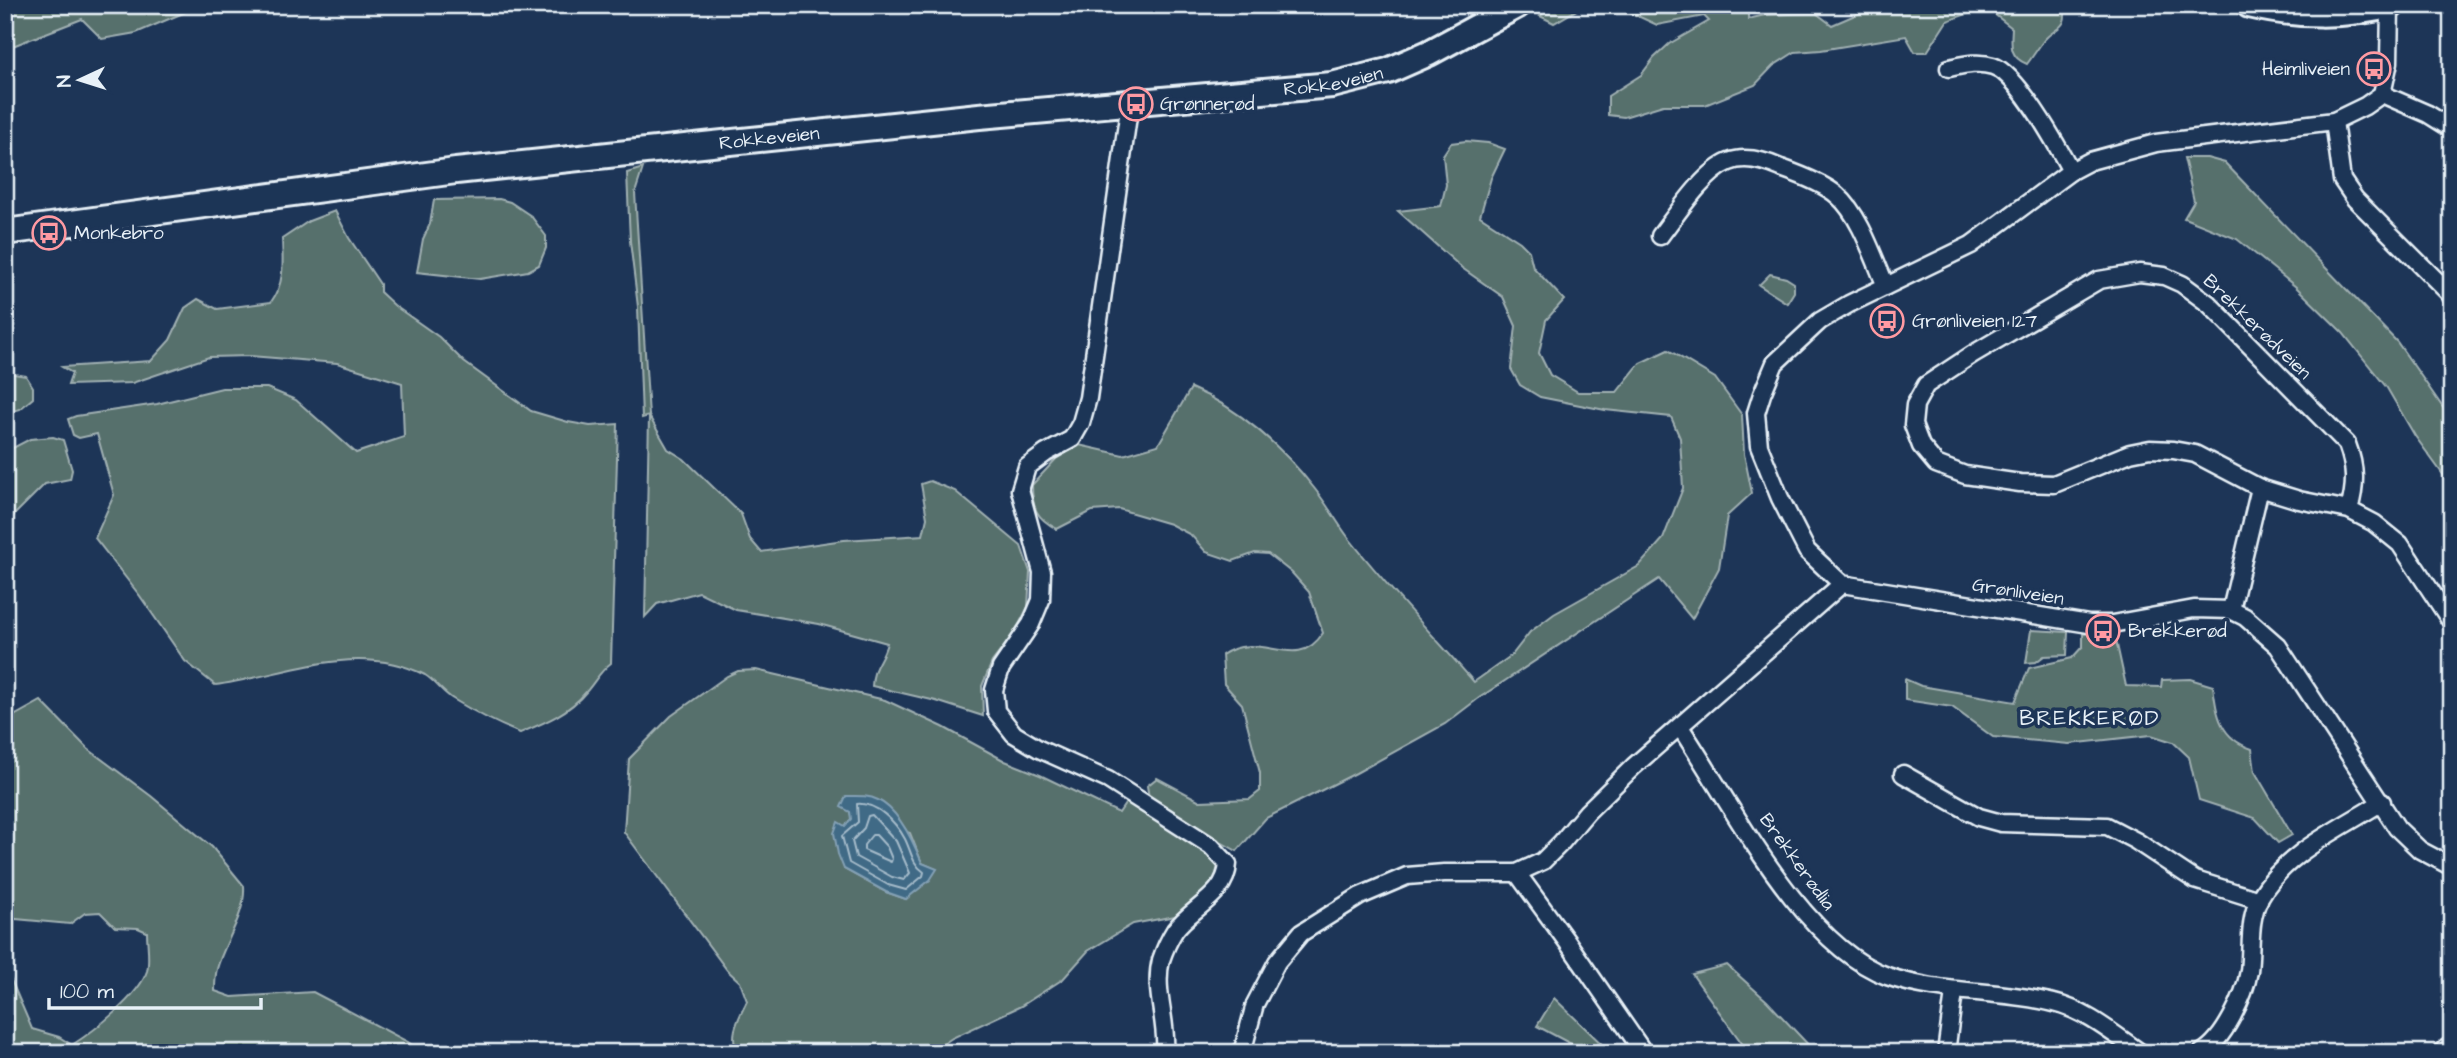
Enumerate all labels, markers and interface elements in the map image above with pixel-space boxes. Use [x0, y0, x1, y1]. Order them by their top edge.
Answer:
north arrow [46, 46, 116, 116]
bus stop icon: Heimliveien [2355, 50, 2393, 88]
place label: Heimliveien [2262, 56, 2350, 83]
street label: Rokkeveien [1282, 59, 1386, 103]
text: N [51, 74, 78, 88]
bus stop icon: Grønnerød [1117, 85, 1155, 123]
place label: Grønnerød [1160, 91, 1255, 118]
street label: Rokkeveien [718, 119, 821, 157]
bus stop icon: Monkebro [30, 214, 68, 252]
place label: Monkebro [74, 220, 164, 247]
street label: Brekkerødveien [2197, 268, 2317, 386]
bus stop icon: Grønliveien 127 [1868, 302, 1906, 340]
place label: Grønliveien 127 [1912, 308, 2037, 335]
street label: Grønliveien [1970, 571, 2066, 613]
bus stop icon: Brekkerød [2084, 612, 2122, 650]
place label: Brekkerød [2128, 618, 2227, 645]
district label: BREKKERØD [2020, 704, 2160, 733]
street label: Brekkerødlia [1752, 808, 1842, 916]
scale bar [49, 967, 261, 1011]
text: 100 m [60, 977, 115, 1006]

